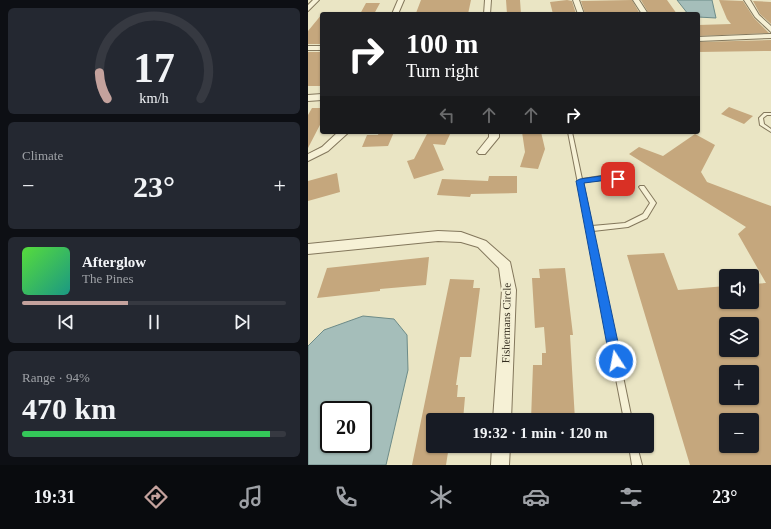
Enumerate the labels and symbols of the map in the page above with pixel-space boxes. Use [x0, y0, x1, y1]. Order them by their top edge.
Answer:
pin [601, 162, 635, 196]
street label: Fishermans Circle [499, 283, 513, 363]
position arrow [595, 340, 637, 382]
speed limit sign: 20 [320, 401, 372, 453]

